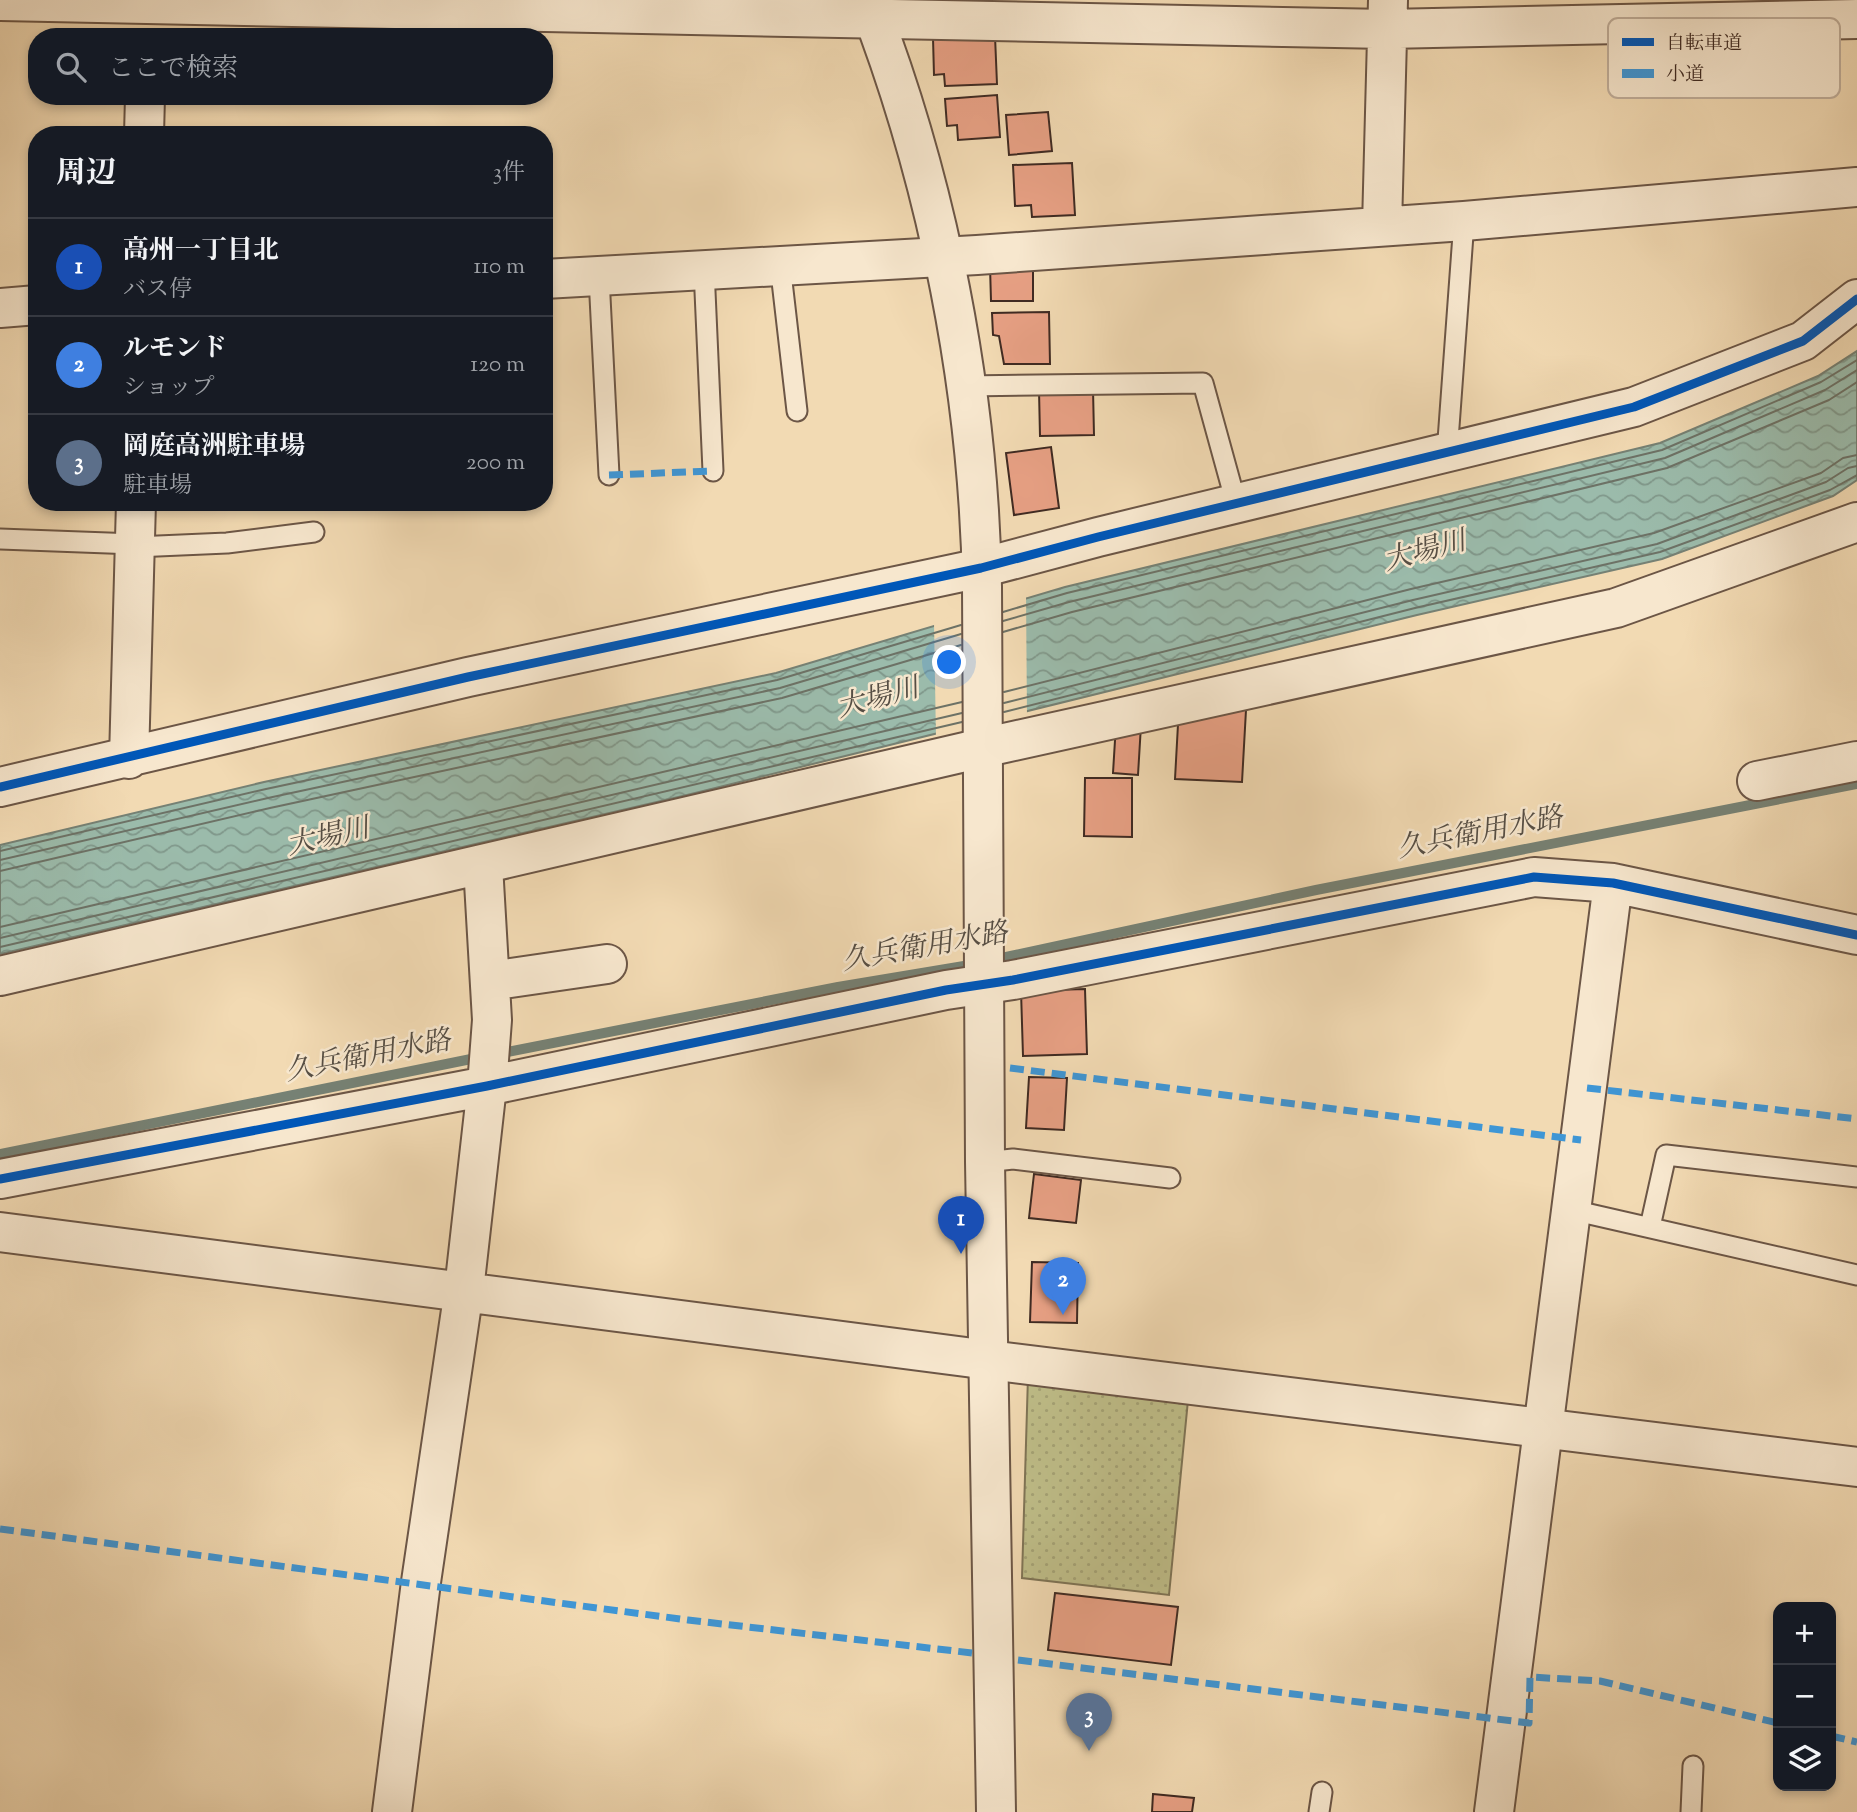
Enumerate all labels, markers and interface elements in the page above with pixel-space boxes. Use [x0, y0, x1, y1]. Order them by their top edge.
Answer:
legend [1608, 18, 1840, 98]
search box [28, 28, 553, 105]
text: 自転車道 [1666, 31, 1742, 58]
icon: search [52, 48, 90, 86]
text: ここで検索 [108, 51, 238, 88]
text: 小道 [1666, 62, 1704, 89]
text: 周辺 [56, 153, 116, 196]
text: 3件 [493, 157, 525, 190]
text: 高州一丁目北 [123, 233, 279, 270]
text: 1 [75, 251, 83, 284]
text: 110 m [474, 251, 525, 284]
text: バス停 [123, 274, 192, 307]
text: ルモンド [123, 331, 227, 368]
text: 2 [74, 349, 84, 382]
text: 120 m [470, 349, 525, 382]
text: ショップ [123, 372, 215, 405]
text: 岡庭高洲駐車場 [123, 429, 305, 466]
text: 3 [74, 447, 84, 480]
text: 200 m [466, 447, 525, 480]
text: 駐車場 [123, 470, 192, 503]
water label: 大場川 [1379, 521, 1474, 582]
your location [932, 645, 966, 679]
water label: 大場川 [832, 668, 927, 729]
water label: 久兵衛用水路 [1394, 798, 1568, 870]
water label: 大場川 [283, 808, 376, 867]
water label: 久兵衛用水路 [839, 913, 1013, 982]
water label: 久兵衛用水路 [282, 1021, 456, 1093]
pin: 1 [938, 1196, 984, 1254]
pin: 2 [1040, 1257, 1086, 1315]
map controls [1773, 1602, 1836, 1791]
button: + [1773, 1602, 1836, 1665]
button: − [1773, 1665, 1836, 1728]
pin: 3 [1066, 1693, 1112, 1751]
button: layers [1773, 1728, 1836, 1791]

